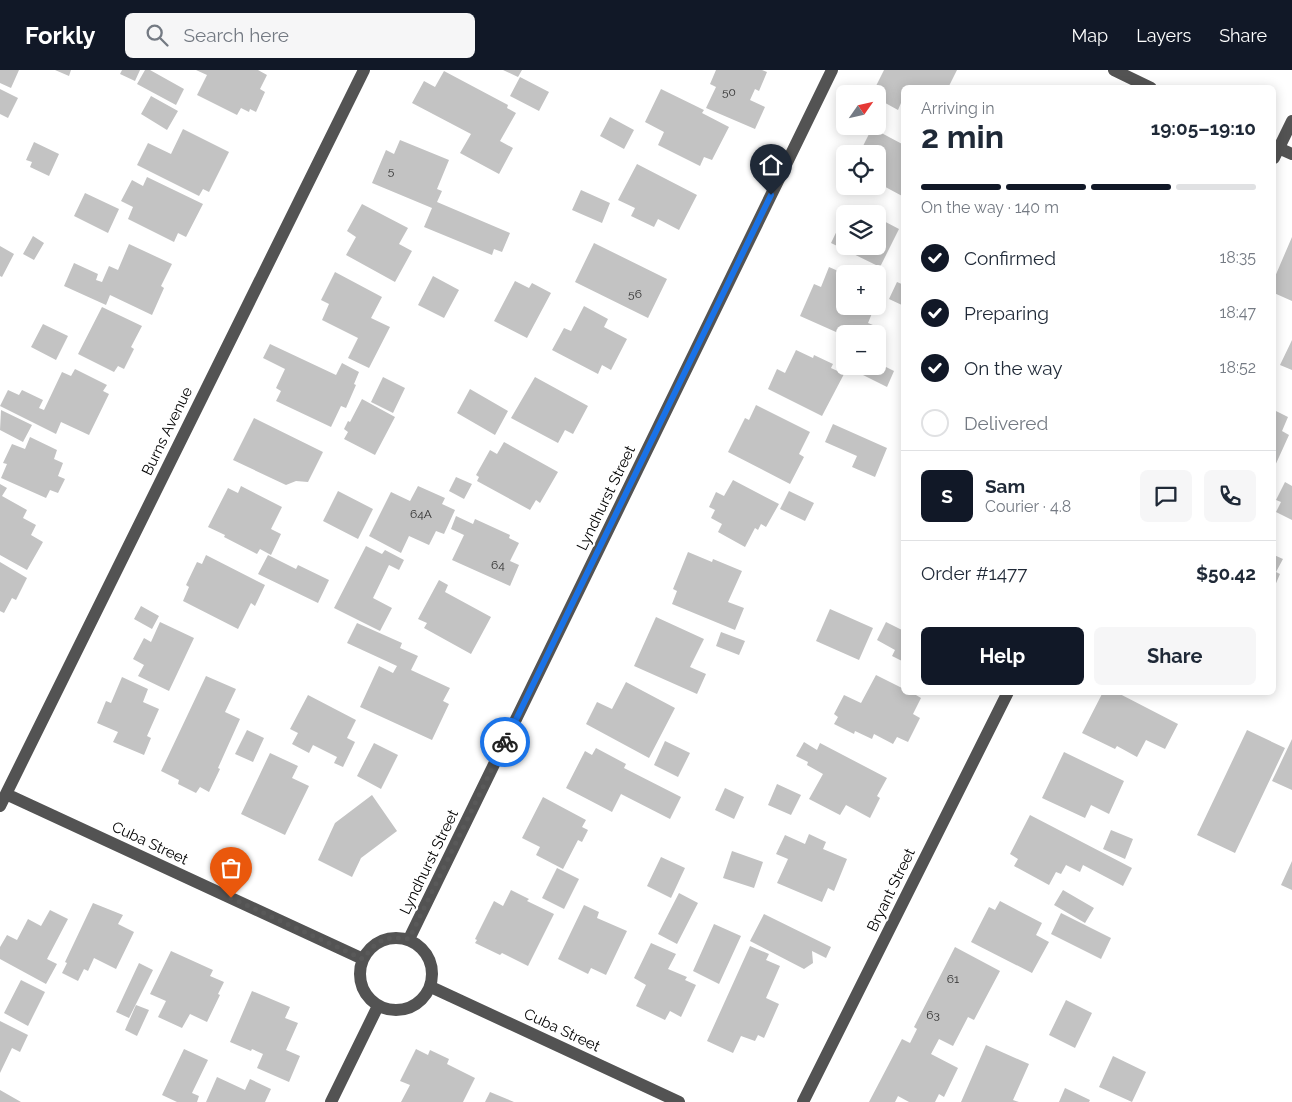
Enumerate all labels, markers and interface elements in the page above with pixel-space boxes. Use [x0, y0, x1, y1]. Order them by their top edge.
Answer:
search box [125, 13, 475, 58]
text: Forkly [25, 21, 95, 50]
icon: search [143, 21, 171, 49]
text: Search here [183, 24, 289, 46]
text: Map [1072, 25, 1108, 46]
text: Layers [1136, 25, 1191, 46]
text: Share [1219, 25, 1267, 46]
house number: 50 [722, 85, 736, 99]
north arrow [836, 85, 886, 135]
map controls [836, 85, 886, 375]
text: Arriving in [921, 99, 995, 118]
text: 19:05–19:10 [1151, 117, 1256, 139]
text: 2 min [921, 118, 1004, 155]
pin [750, 144, 792, 195]
button: locate [836, 145, 886, 195]
icon: home [757, 151, 785, 179]
house number: 5 [388, 164, 395, 178]
text: On the way · 140 m [921, 198, 1059, 217]
button: layers [836, 205, 886, 255]
icon: check [921, 244, 949, 272]
text: Confirmed [964, 247, 1056, 269]
text: 18:35 [1219, 248, 1256, 267]
button: + [836, 265, 886, 315]
house number: 56 [628, 287, 642, 301]
icon: check [921, 299, 949, 327]
text: Preparing [964, 302, 1049, 324]
text: 18:47 [1219, 303, 1256, 322]
button: − [836, 325, 886, 375]
icon: check [921, 354, 949, 382]
text: On the way [964, 357, 1063, 379]
text: 18:52 [1220, 358, 1256, 377]
street label: Burns Avenue [138, 384, 196, 478]
text: Delivered [964, 412, 1048, 434]
street label: Lyndhurst Street [573, 443, 639, 553]
button: chat [1140, 470, 1192, 522]
button: phone [1204, 470, 1256, 522]
text: Sam [985, 475, 1025, 497]
text: S [941, 485, 953, 507]
text: Courier · 4.8 [985, 497, 1071, 516]
house number: 64A [410, 507, 432, 521]
house number: 64 [491, 558, 505, 572]
text: Order #1477 [921, 562, 1027, 584]
text: $50.42 [1196, 562, 1256, 584]
button: Help [921, 627, 1084, 685]
button: Share [1094, 627, 1256, 685]
courier [480, 717, 530, 767]
icon: bike [491, 728, 519, 756]
street label: Lyndhurst Street [396, 807, 462, 917]
street label: Cuba Street [109, 818, 191, 868]
street label: Bryant Street [863, 845, 919, 935]
pin [210, 847, 252, 898]
icon: bag [217, 854, 245, 882]
house number: 61 [947, 972, 959, 986]
street label: Cuba Street [521, 1005, 603, 1055]
house number: 63 [926, 1008, 940, 1022]

